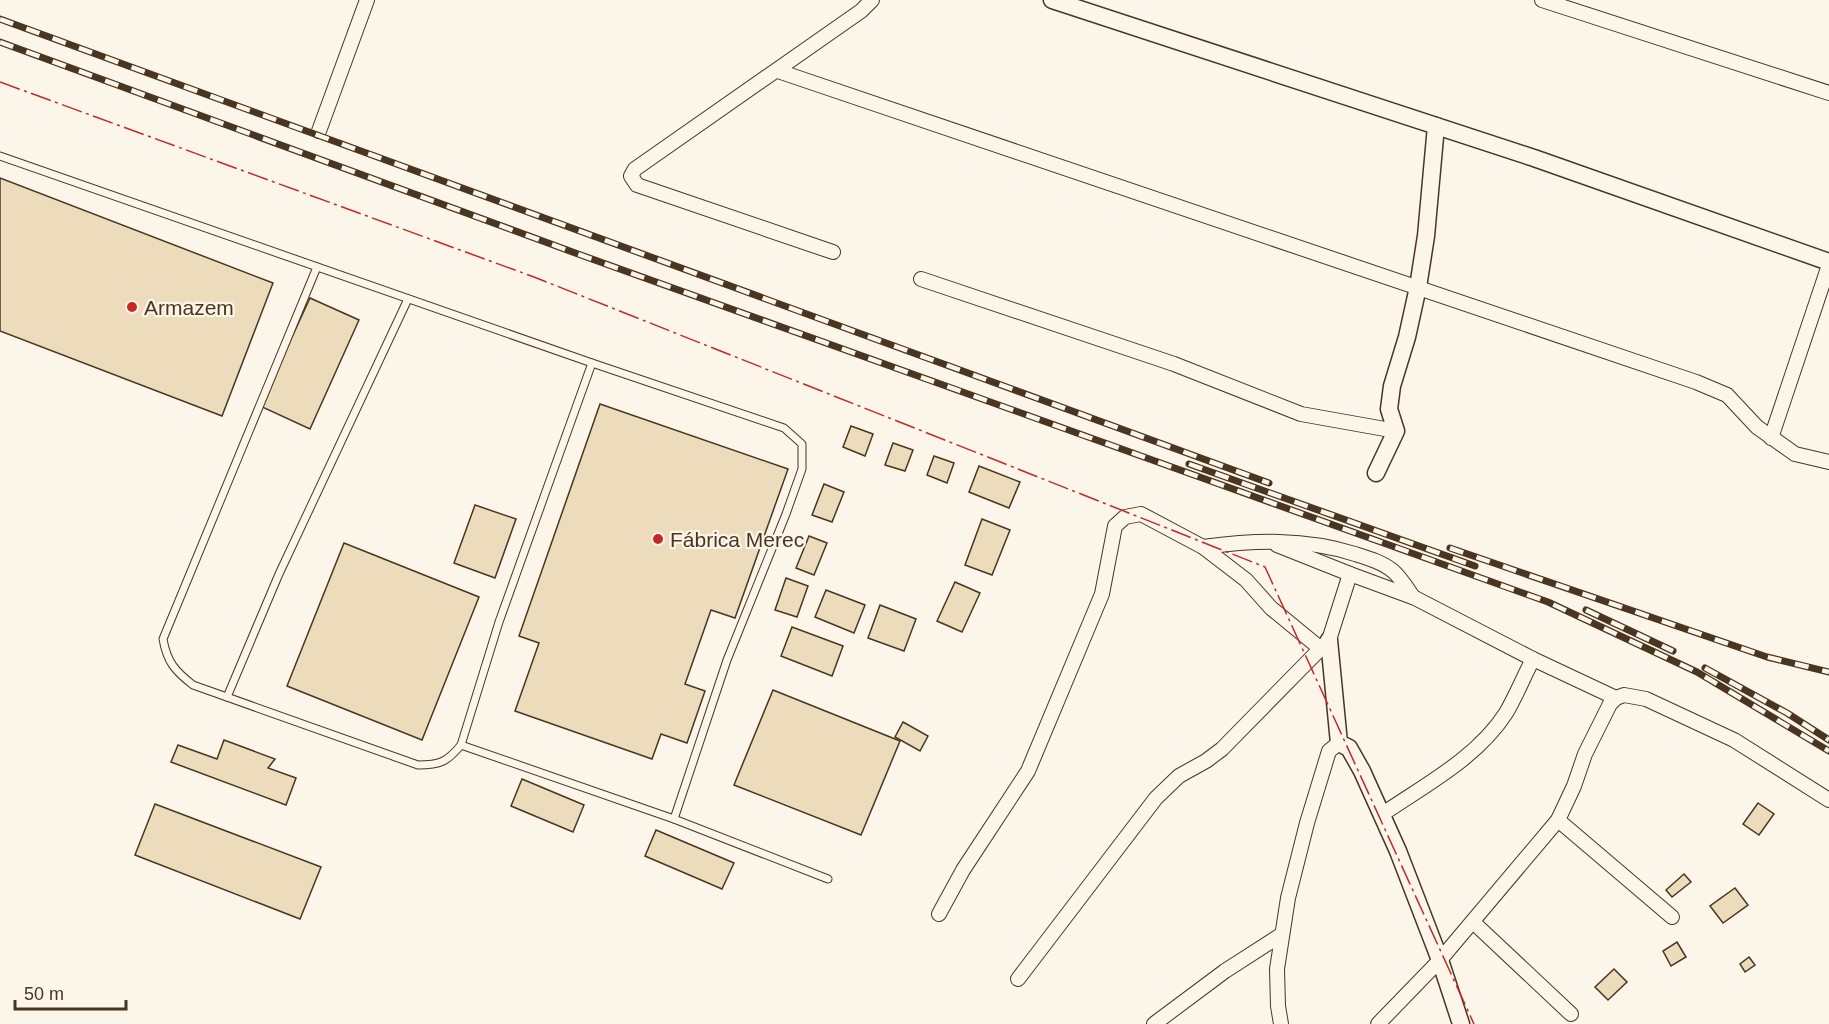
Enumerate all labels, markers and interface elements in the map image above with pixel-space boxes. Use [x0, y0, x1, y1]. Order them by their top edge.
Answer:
place label: Armazem [144, 296, 234, 319]
marker: Armazem [125, 300, 139, 314]
place label: Fábrica Merec [670, 528, 804, 551]
marker: Fábrica Merec [651, 532, 665, 546]
scale bar [15, 973, 126, 1011]
text: 50 m [24, 984, 64, 1004]

